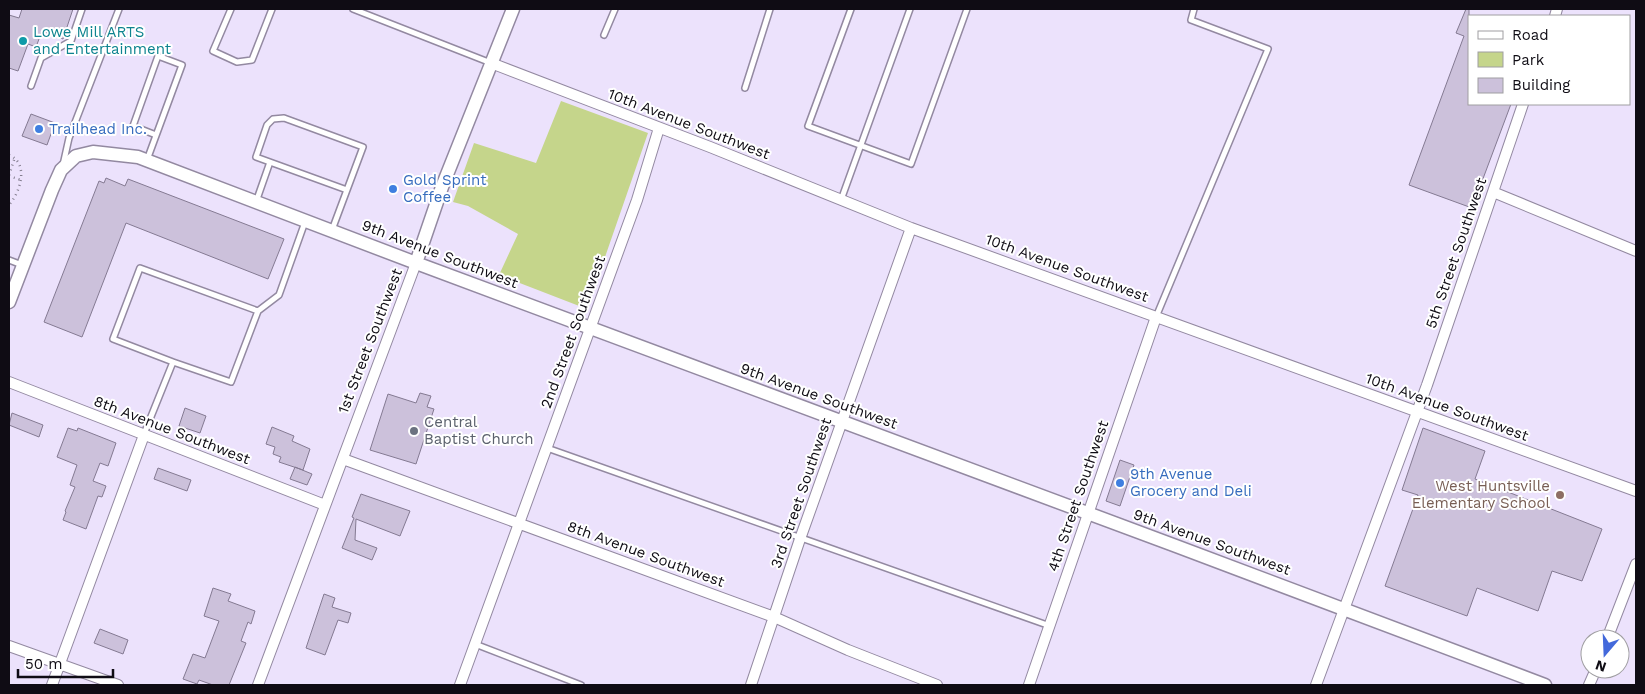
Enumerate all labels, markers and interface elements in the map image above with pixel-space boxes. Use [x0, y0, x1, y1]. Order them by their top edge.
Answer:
legend [1468, 15, 1630, 105]
place label: Lowe Mill ARTS and Entertainment [33, 23, 172, 58]
text: Road [1512, 26, 1549, 44]
marker: Lowe Mill ARTS and Entertainment [17, 35, 29, 47]
text: Park [1512, 51, 1545, 69]
text: Building [1512, 76, 1570, 94]
street label: 10th Avenue Southwest [606, 85, 773, 163]
place label: Trailhead Inc. [49, 120, 147, 138]
marker: Trailhead Inc. [33, 123, 45, 135]
place label: Gold Sprint Coffee [403, 171, 487, 206]
street label: 5th Street Southwest [1422, 175, 1490, 331]
marker: Gold Sprint Coffee [387, 183, 399, 195]
street label: 9th Avenue Southwest [359, 216, 521, 292]
street label: 10th Avenue Southwest [983, 230, 1152, 306]
street label: 2nd Street Southwest [537, 252, 609, 411]
street label: 1st Street Southwest [334, 265, 406, 416]
street label: 9th Avenue Southwest [738, 359, 901, 433]
street label: 10th Avenue Southwest [1363, 369, 1532, 445]
street label: 8th Avenue Southwest [91, 392, 253, 468]
place label: Central Baptist Church [424, 413, 534, 448]
street label: 3rd Street Southwest [767, 415, 835, 571]
street label: 4th Street Southwest [1044, 417, 1113, 574]
marker: Central Baptist Church [408, 425, 420, 437]
place label: 9th Avenue Grocery and Deli [1130, 465, 1252, 500]
marker: 9th Avenue Grocery and Deli [1114, 477, 1126, 489]
place label: West Huntsville Elementary School [1412, 477, 1550, 512]
marker: West Huntsville Elementary School [1554, 489, 1566, 501]
street label: 9th Avenue Southwest [1131, 505, 1294, 579]
street label: 8th Avenue Southwest [565, 517, 728, 591]
north arrow [1580, 629, 1630, 679]
scale bar [18, 646, 112, 678]
text: 50 m [25, 655, 62, 673]
text: N [1593, 657, 1608, 676]

